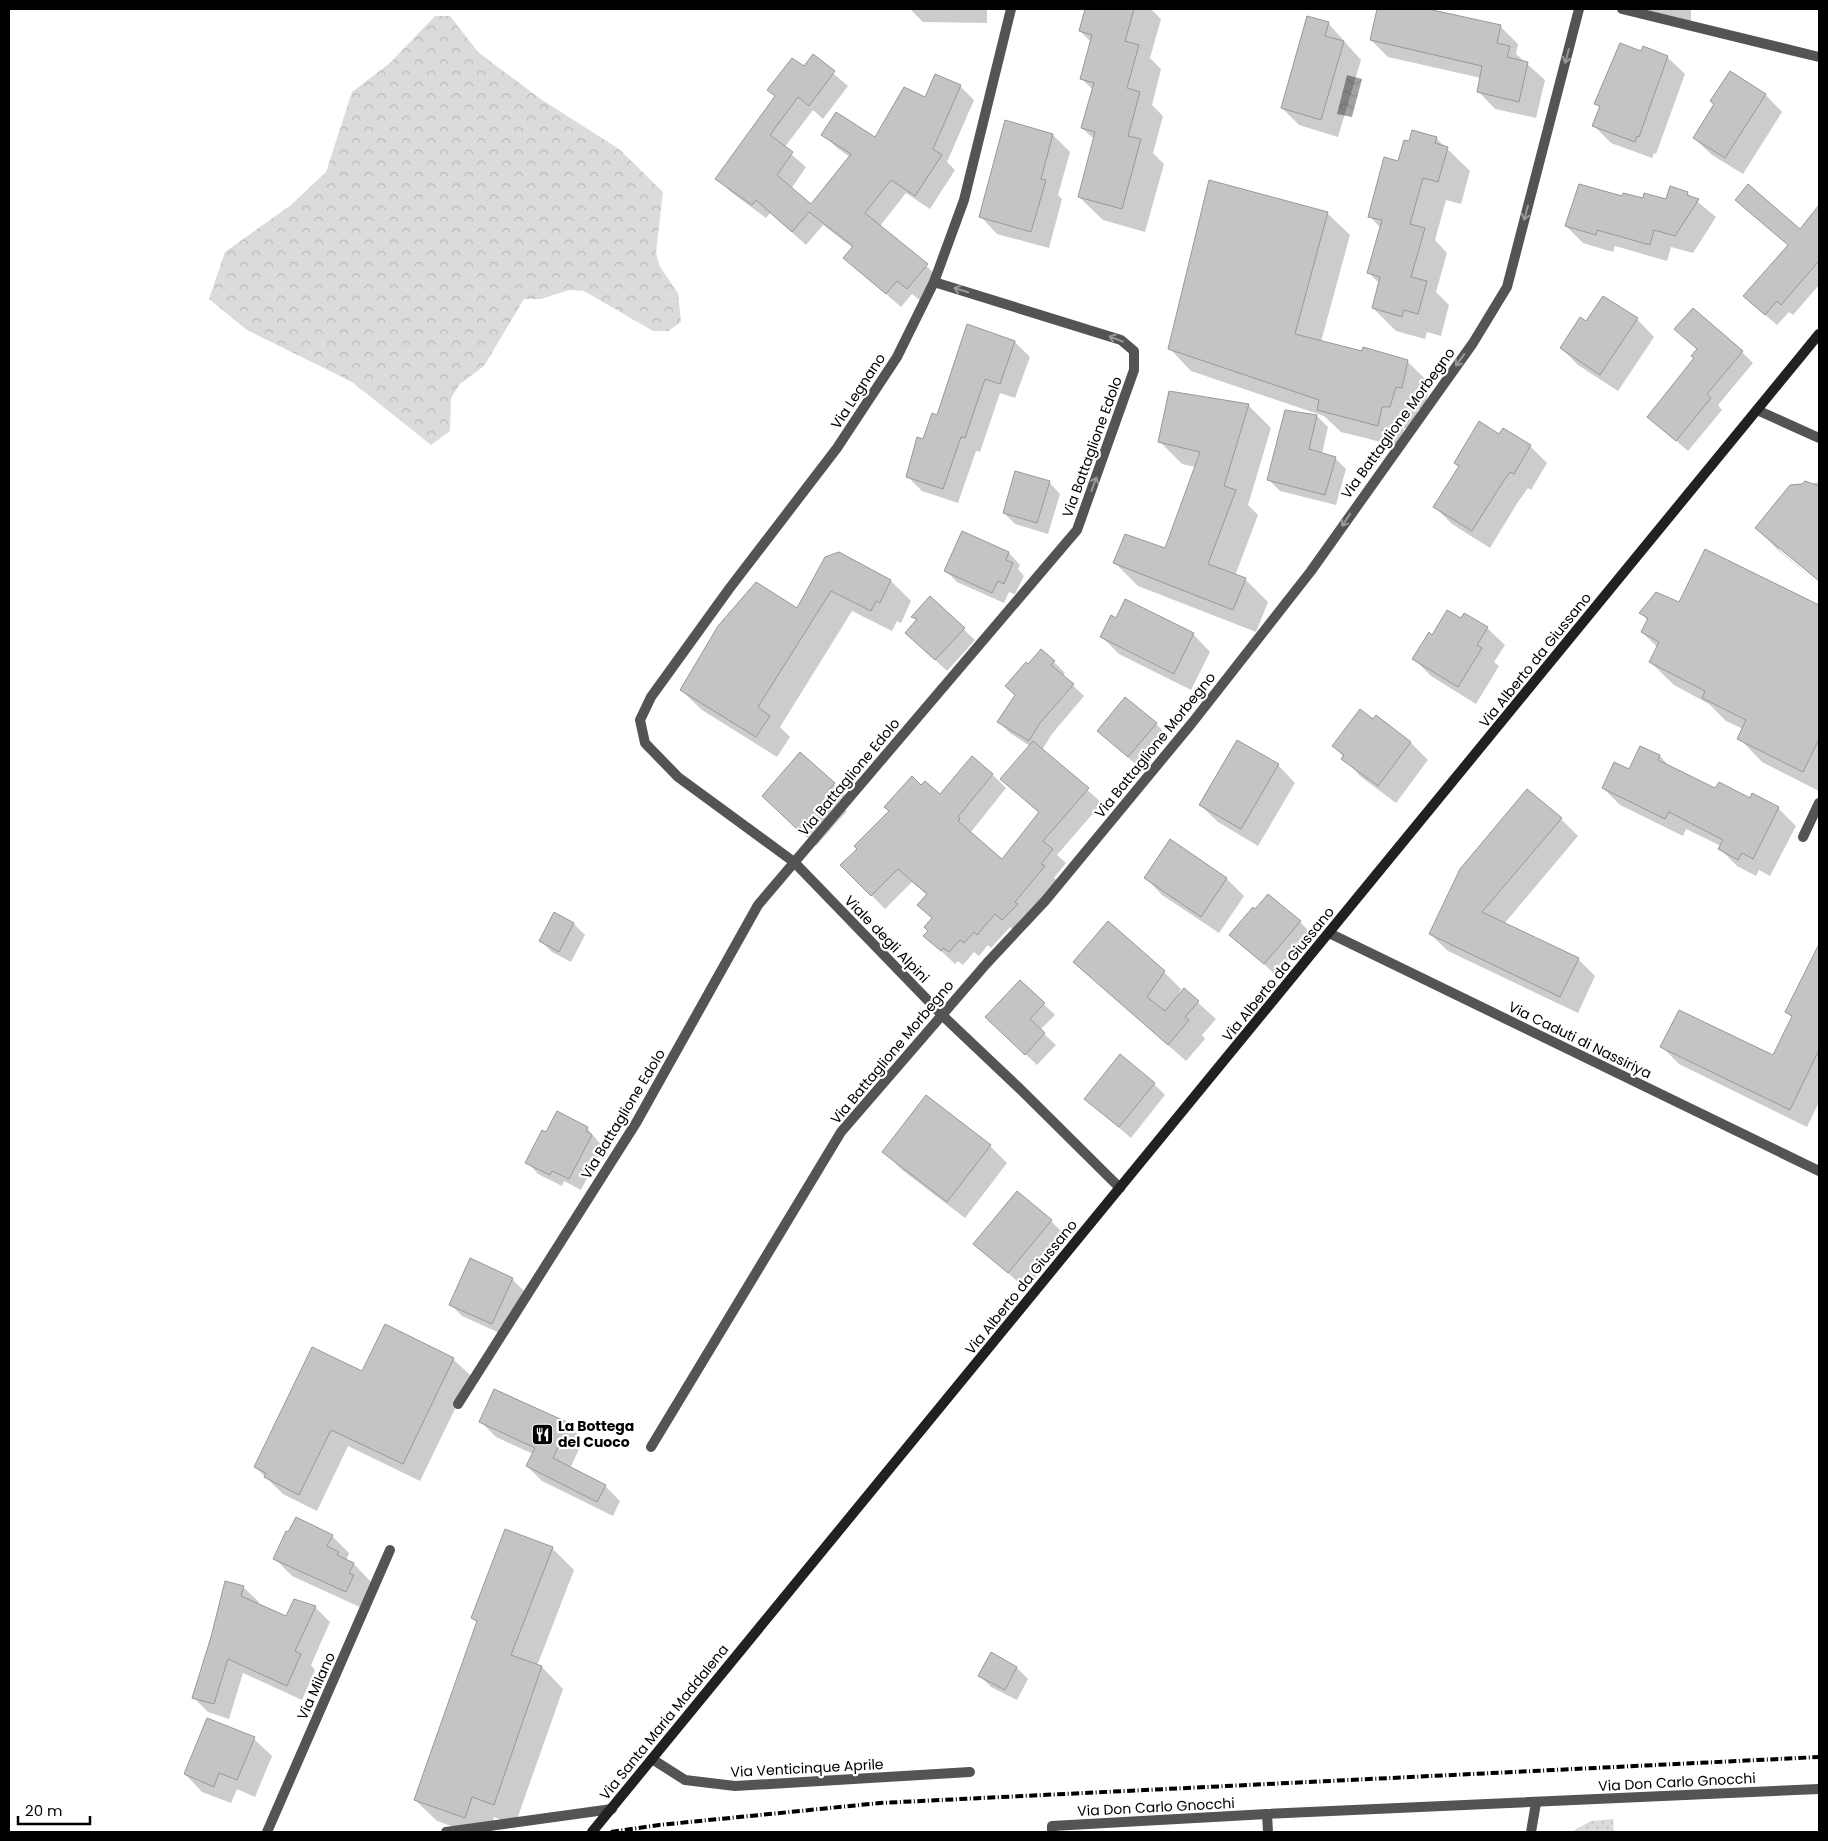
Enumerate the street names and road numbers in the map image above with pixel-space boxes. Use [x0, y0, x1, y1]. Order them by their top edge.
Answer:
street label: Via Battaglione Morbegno [1336, 343, 1460, 503]
street label: Via Legnano [826, 349, 890, 433]
street label: Via Battaglione Edolo [1057, 374, 1127, 520]
street label: Via Alberto da Giussano [1474, 588, 1596, 732]
street label: Via Battaglione Morbegno [1090, 668, 1220, 822]
street label: Via Battaglione Edolo [794, 714, 904, 840]
street label: Viale degli Alpini [840, 891, 934, 987]
street label: Via Alberto da Giussano [1217, 902, 1339, 1046]
street label: Via Battaglione Morbegno [826, 976, 958, 1128]
street label: Via Caduti di Nassiriya [1505, 997, 1655, 1083]
street label: Via Battaglione Edolo [576, 1045, 670, 1183]
street label: Via Alberto da Giussano [960, 1215, 1082, 1359]
street label: Via Santa Maria Maddalena [595, 1640, 733, 1804]
street label: Via Milano [292, 1649, 340, 1723]
street label: Via Venticinque Aprile [730, 1754, 884, 1782]
street label: Via Don Carlo Gnocchi [1598, 1768, 1756, 1796]
street label: Via Don Carlo Gnocchi [1077, 1793, 1235, 1821]

